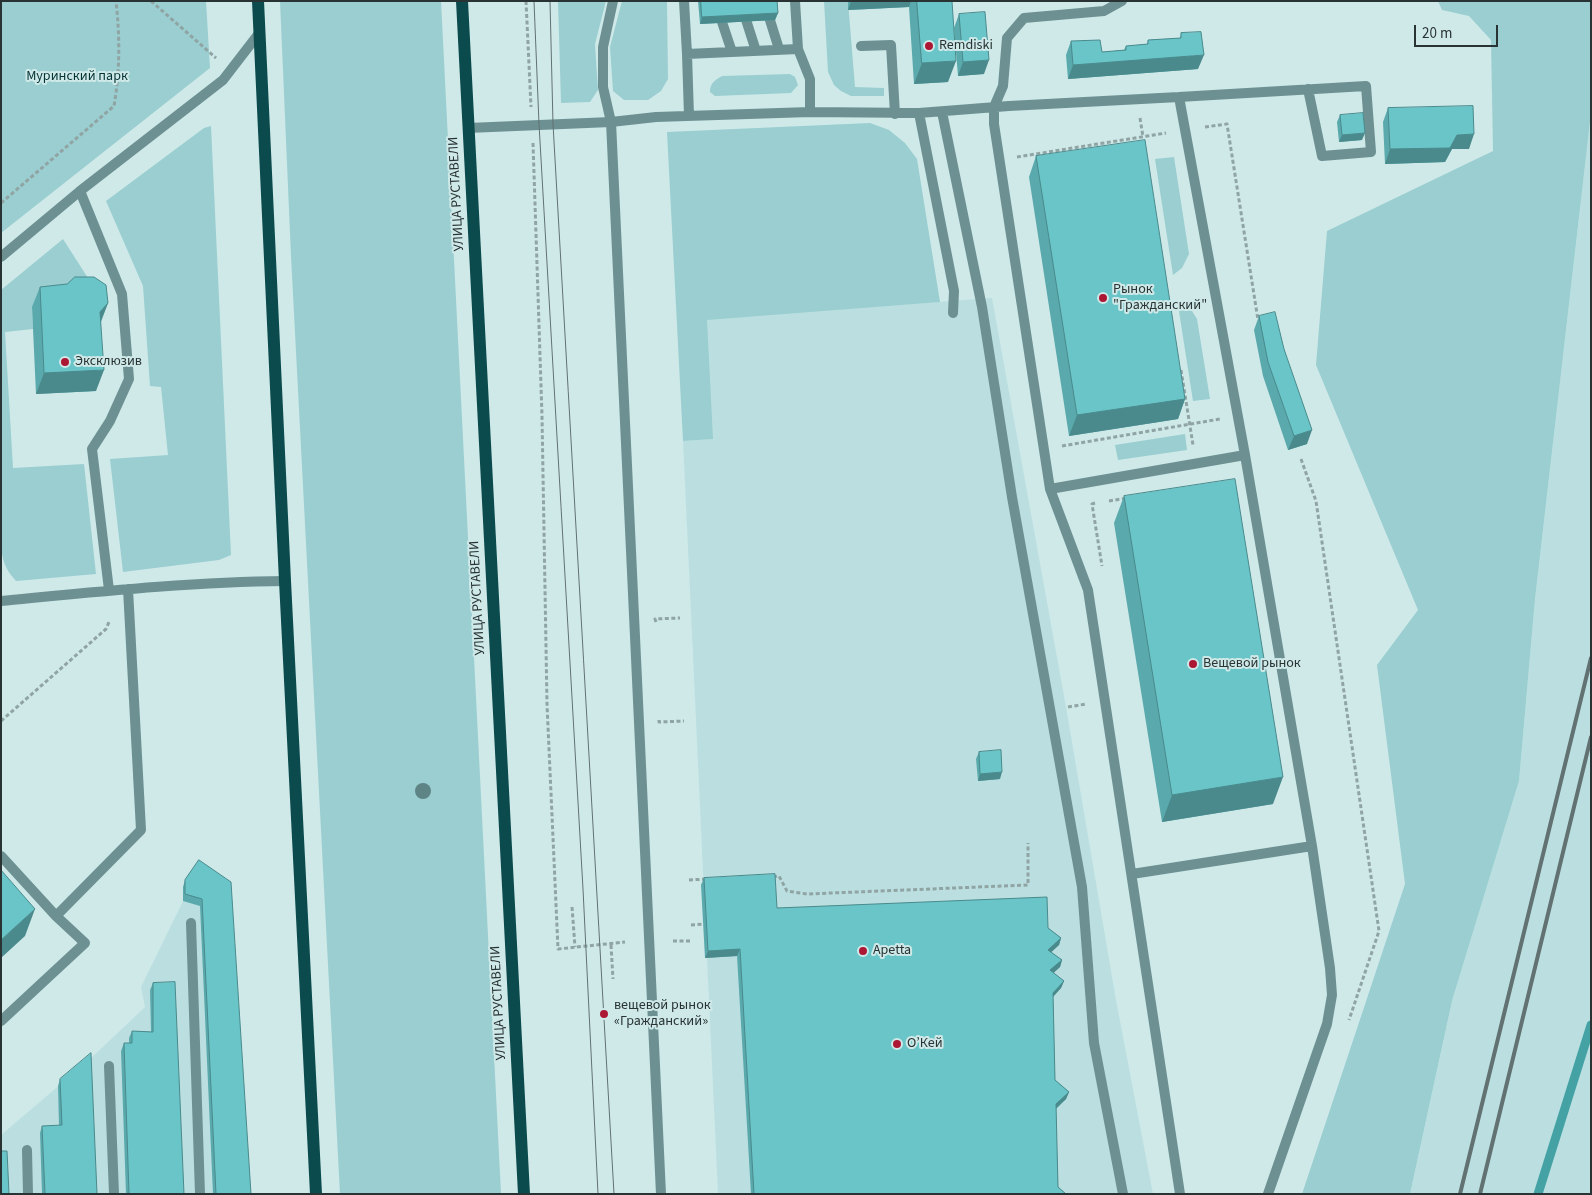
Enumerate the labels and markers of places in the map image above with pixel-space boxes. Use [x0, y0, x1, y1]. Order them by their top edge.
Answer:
place label: Remdiski [939, 38, 993, 54]
marker: Remdiski [923, 40, 935, 52]
place label: Рынок "Гражданский" [1113, 282, 1207, 314]
marker: Рынок "Гражданский" [1097, 292, 1109, 304]
place label: Эксклюзив [75, 354, 142, 370]
marker: Эксклюзив [59, 356, 71, 368]
place label: Вещевой рынок [1203, 656, 1301, 672]
marker: Вещевой рынок [1187, 658, 1199, 670]
place label: Apetta [873, 943, 911, 959]
marker: Apetta [857, 945, 869, 957]
place label: вещевой рынок «Гражданский» [614, 998, 711, 1030]
marker: вещевой рынок «Гражданский» [598, 1008, 610, 1020]
place label: О’Кей [907, 1036, 943, 1052]
marker: О’Кей [891, 1038, 903, 1050]

